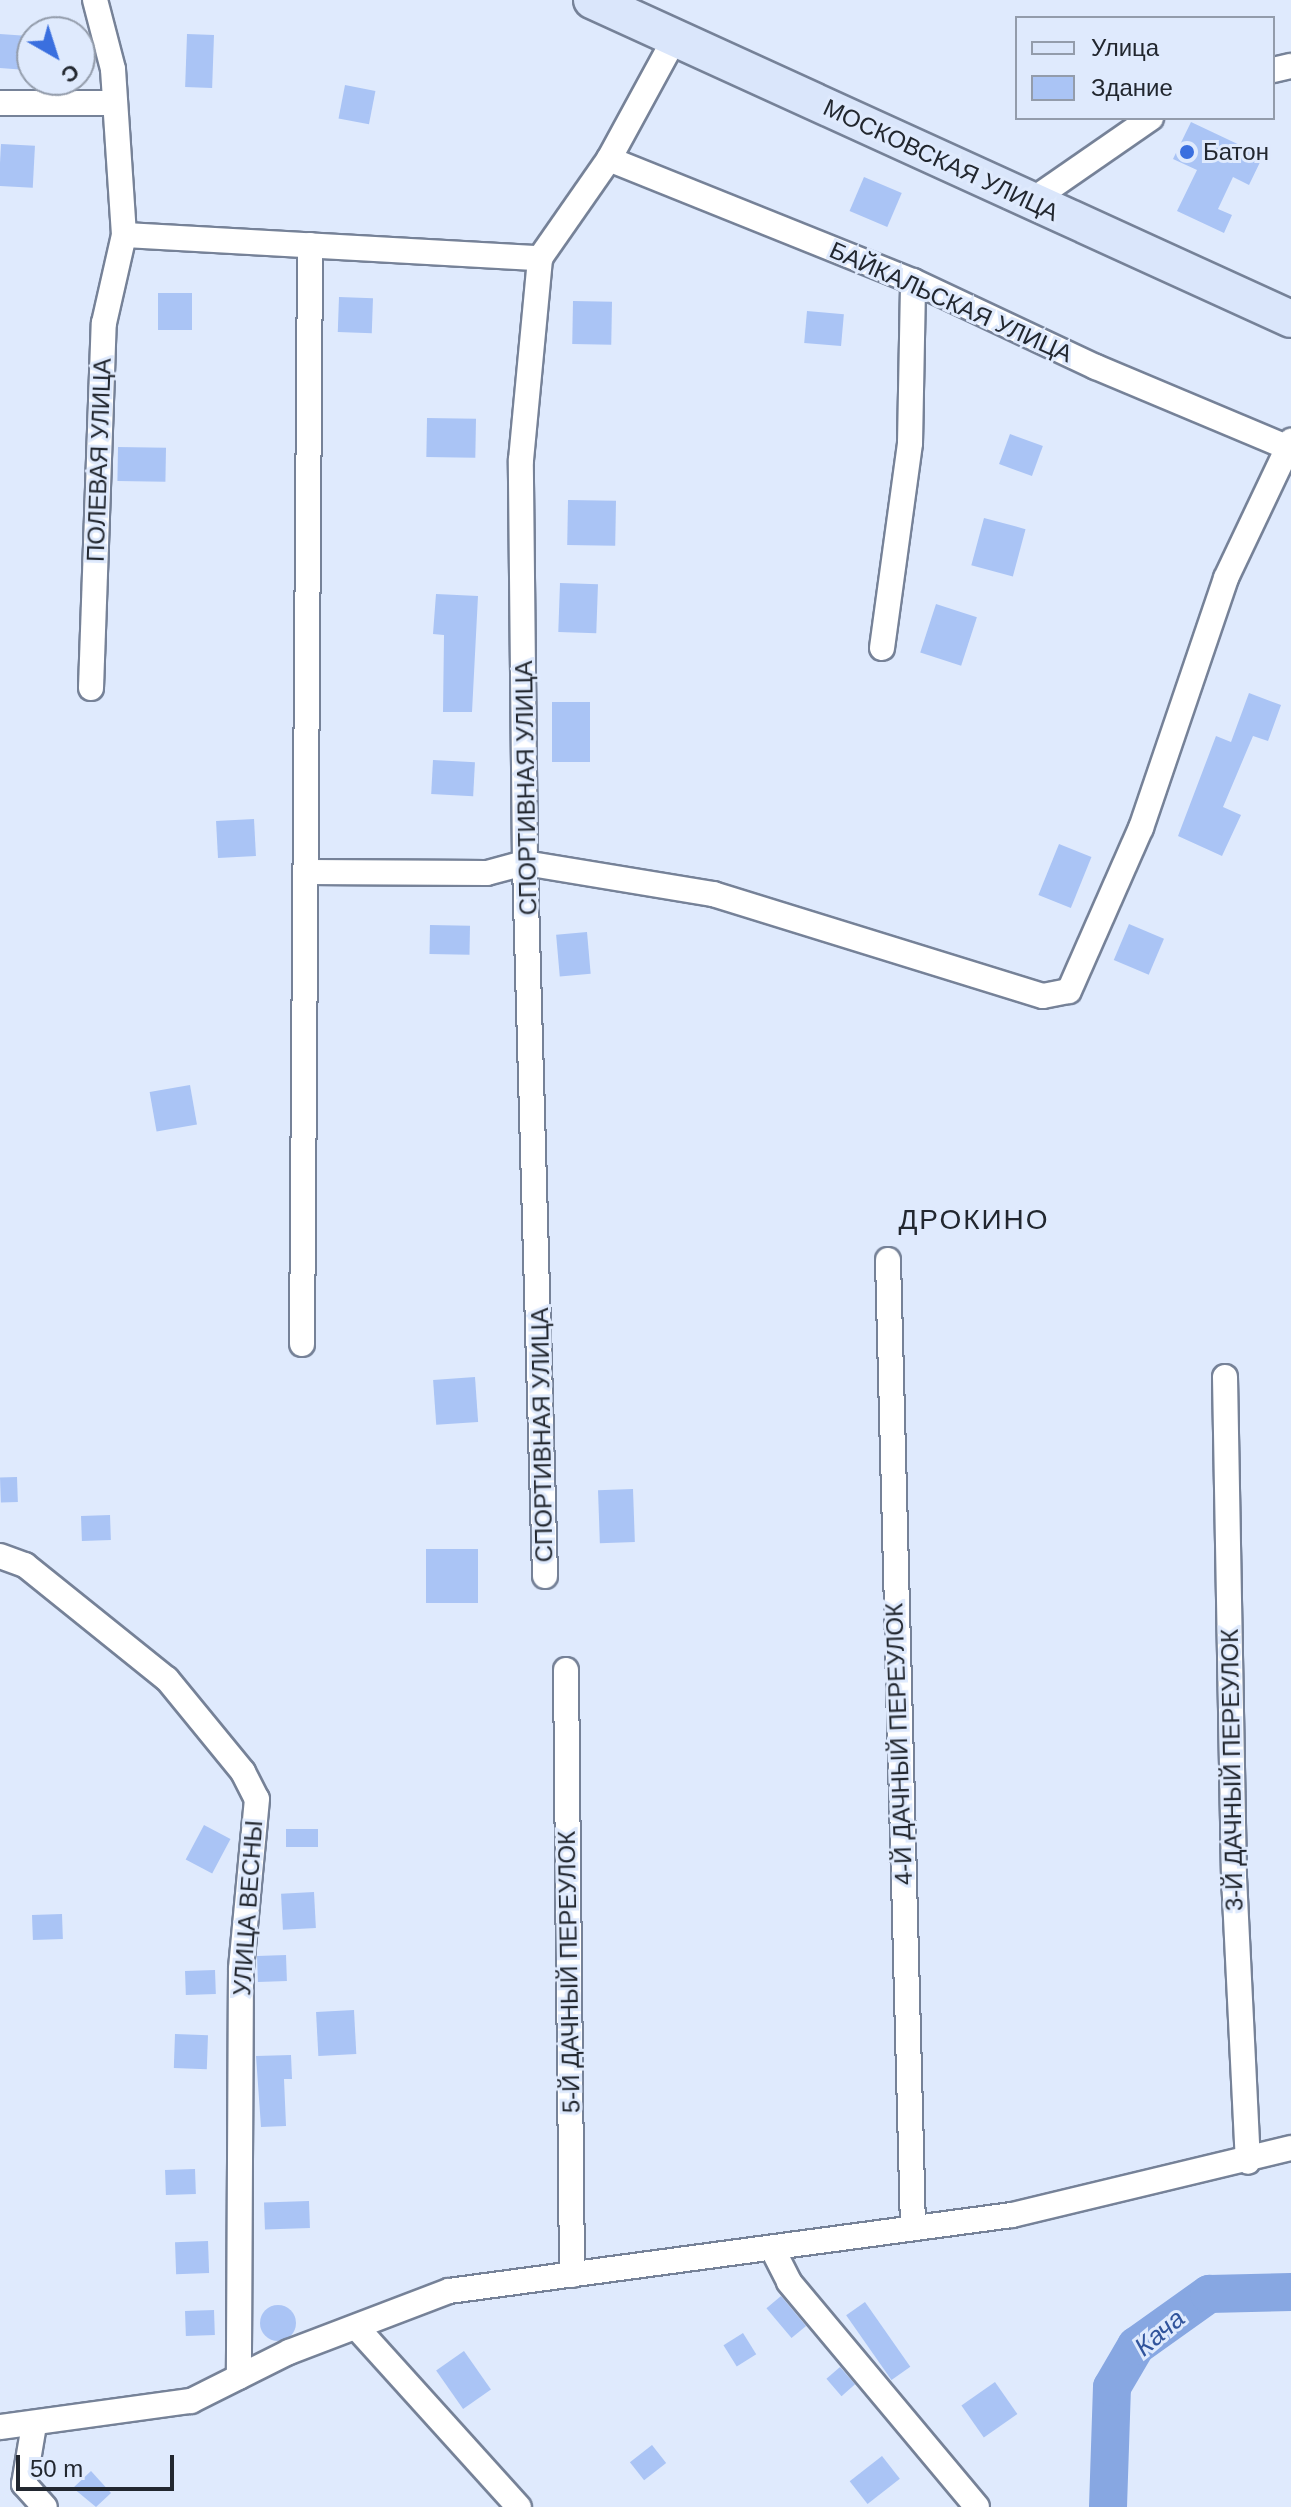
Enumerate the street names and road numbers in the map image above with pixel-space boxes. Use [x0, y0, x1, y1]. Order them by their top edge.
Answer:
street label: МОСКОВСКАЯ УЛИЦА [819, 93, 1063, 227]
street label: БАЙКАЛЬСКАЯ УЛИЦА [825, 235, 1077, 369]
street label: ПОЛЕВАЯ УЛИЦА [81, 358, 117, 562]
street label: СПОРТИВНАЯ УЛИЦА [509, 660, 543, 916]
street label: СПОРТИВНАЯ УЛИЦА [525, 1307, 559, 1563]
street label: 4-Й ДАЧНЫЙ ПЕРЕУЛОК [880, 1602, 918, 1886]
street label: 3-Й ДАЧНЫЙ ПЕРЕУЛОК [1215, 1629, 1249, 1911]
street label: УЛИЦА ВЕСНЫ [228, 1819, 268, 1997]
street label: 5-Й ДАЧНЫЙ ПЕРЕУЛОК [552, 1831, 586, 2113]

